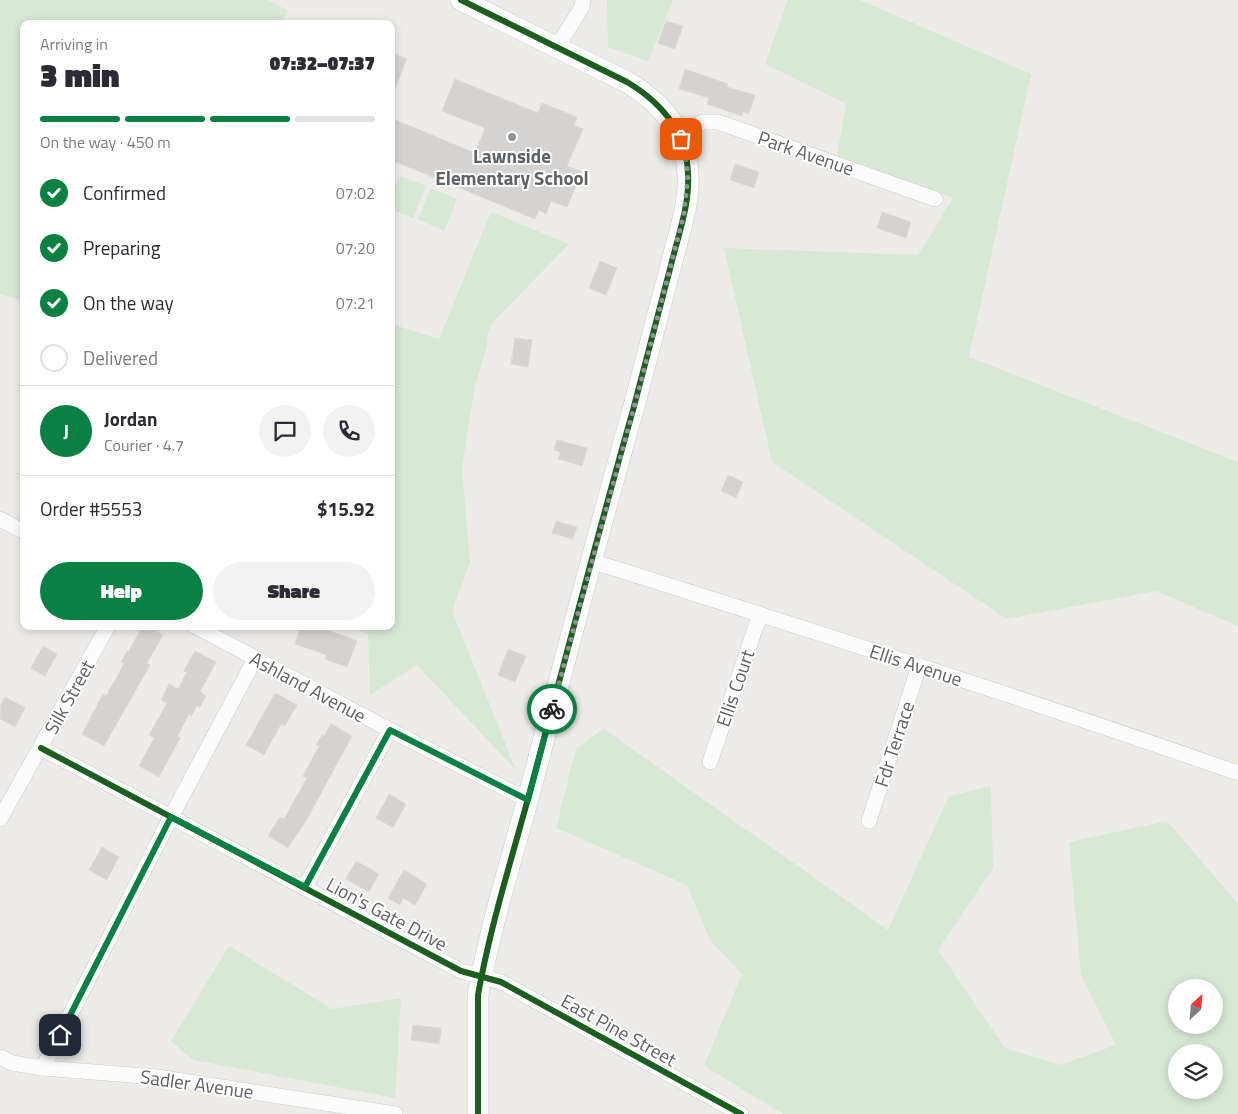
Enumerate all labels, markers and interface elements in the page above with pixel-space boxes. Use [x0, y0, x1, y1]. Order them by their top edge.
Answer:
text: Arriving in [40, 32, 108, 56]
text: 07:32–07:37 [270, 48, 375, 77]
text: 3 min [40, 51, 120, 99]
pin [660, 118, 702, 160]
street label: Park Avenue [754, 123, 858, 183]
icon: bag [667, 125, 695, 153]
text: On the way · 450 m [40, 130, 171, 154]
marker: Lawnside Elementary School [506, 131, 518, 143]
place label: Lawnside Elementary School [435, 141, 589, 192]
text: Confirmed [83, 178, 166, 207]
icon: check [40, 179, 68, 207]
text: 07:02 [336, 181, 375, 205]
text: Preparing [83, 233, 160, 262]
icon: check [40, 234, 68, 262]
text: 07:20 [336, 236, 375, 260]
text: On the way [83, 288, 174, 317]
icon: check [40, 289, 68, 317]
text: 07:21 [336, 291, 375, 315]
text: Delivered [83, 343, 158, 372]
text: Jordan [104, 404, 157, 433]
button: chat [259, 405, 311, 457]
button: phone [323, 405, 375, 457]
text: J [63, 416, 69, 445]
text: Courier · 4.7 [104, 433, 184, 457]
text: Order #5553 [40, 494, 142, 523]
text: $15.92 [317, 494, 375, 523]
button: Help [40, 562, 203, 620]
button: Share [213, 562, 375, 620]
street label: Ellis Avenue [866, 636, 966, 693]
street label: Ashland Avenue [245, 644, 372, 729]
street label: Ellis Court [708, 645, 761, 730]
street label: Silk Street [36, 654, 101, 739]
courier [527, 684, 577, 734]
icon: bike [538, 695, 566, 723]
street label: Fdr Terrace [866, 697, 921, 791]
street label: Lion's Gate Drive [322, 869, 453, 958]
north arrow [1168, 979, 1222, 1034]
map controls [1168, 979, 1223, 1099]
street label: East Pine Street [556, 986, 683, 1073]
pin [39, 1014, 81, 1056]
icon: home [46, 1021, 74, 1049]
button: layers [1168, 1044, 1223, 1099]
street label: Sadler Avenue [139, 1061, 256, 1106]

